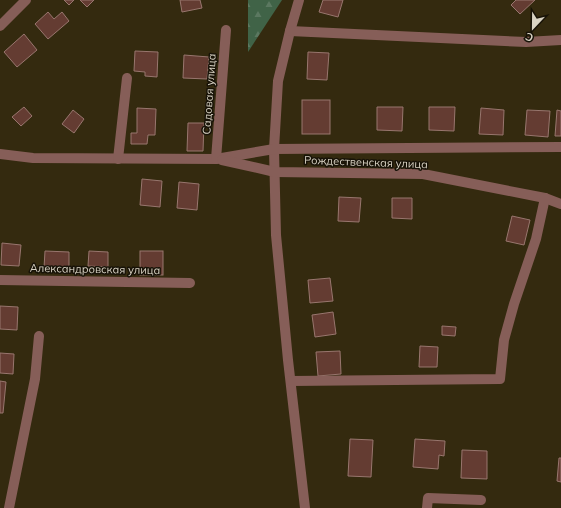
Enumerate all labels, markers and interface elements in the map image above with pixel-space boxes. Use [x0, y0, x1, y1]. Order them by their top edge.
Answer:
north arrow [513, 8, 553, 48]
text: С [523, 29, 535, 45]
street label: Садовая улица [199, 53, 219, 135]
street label: Рождественская улица [304, 153, 428, 171]
street label: Александровская улица [30, 261, 160, 277]

